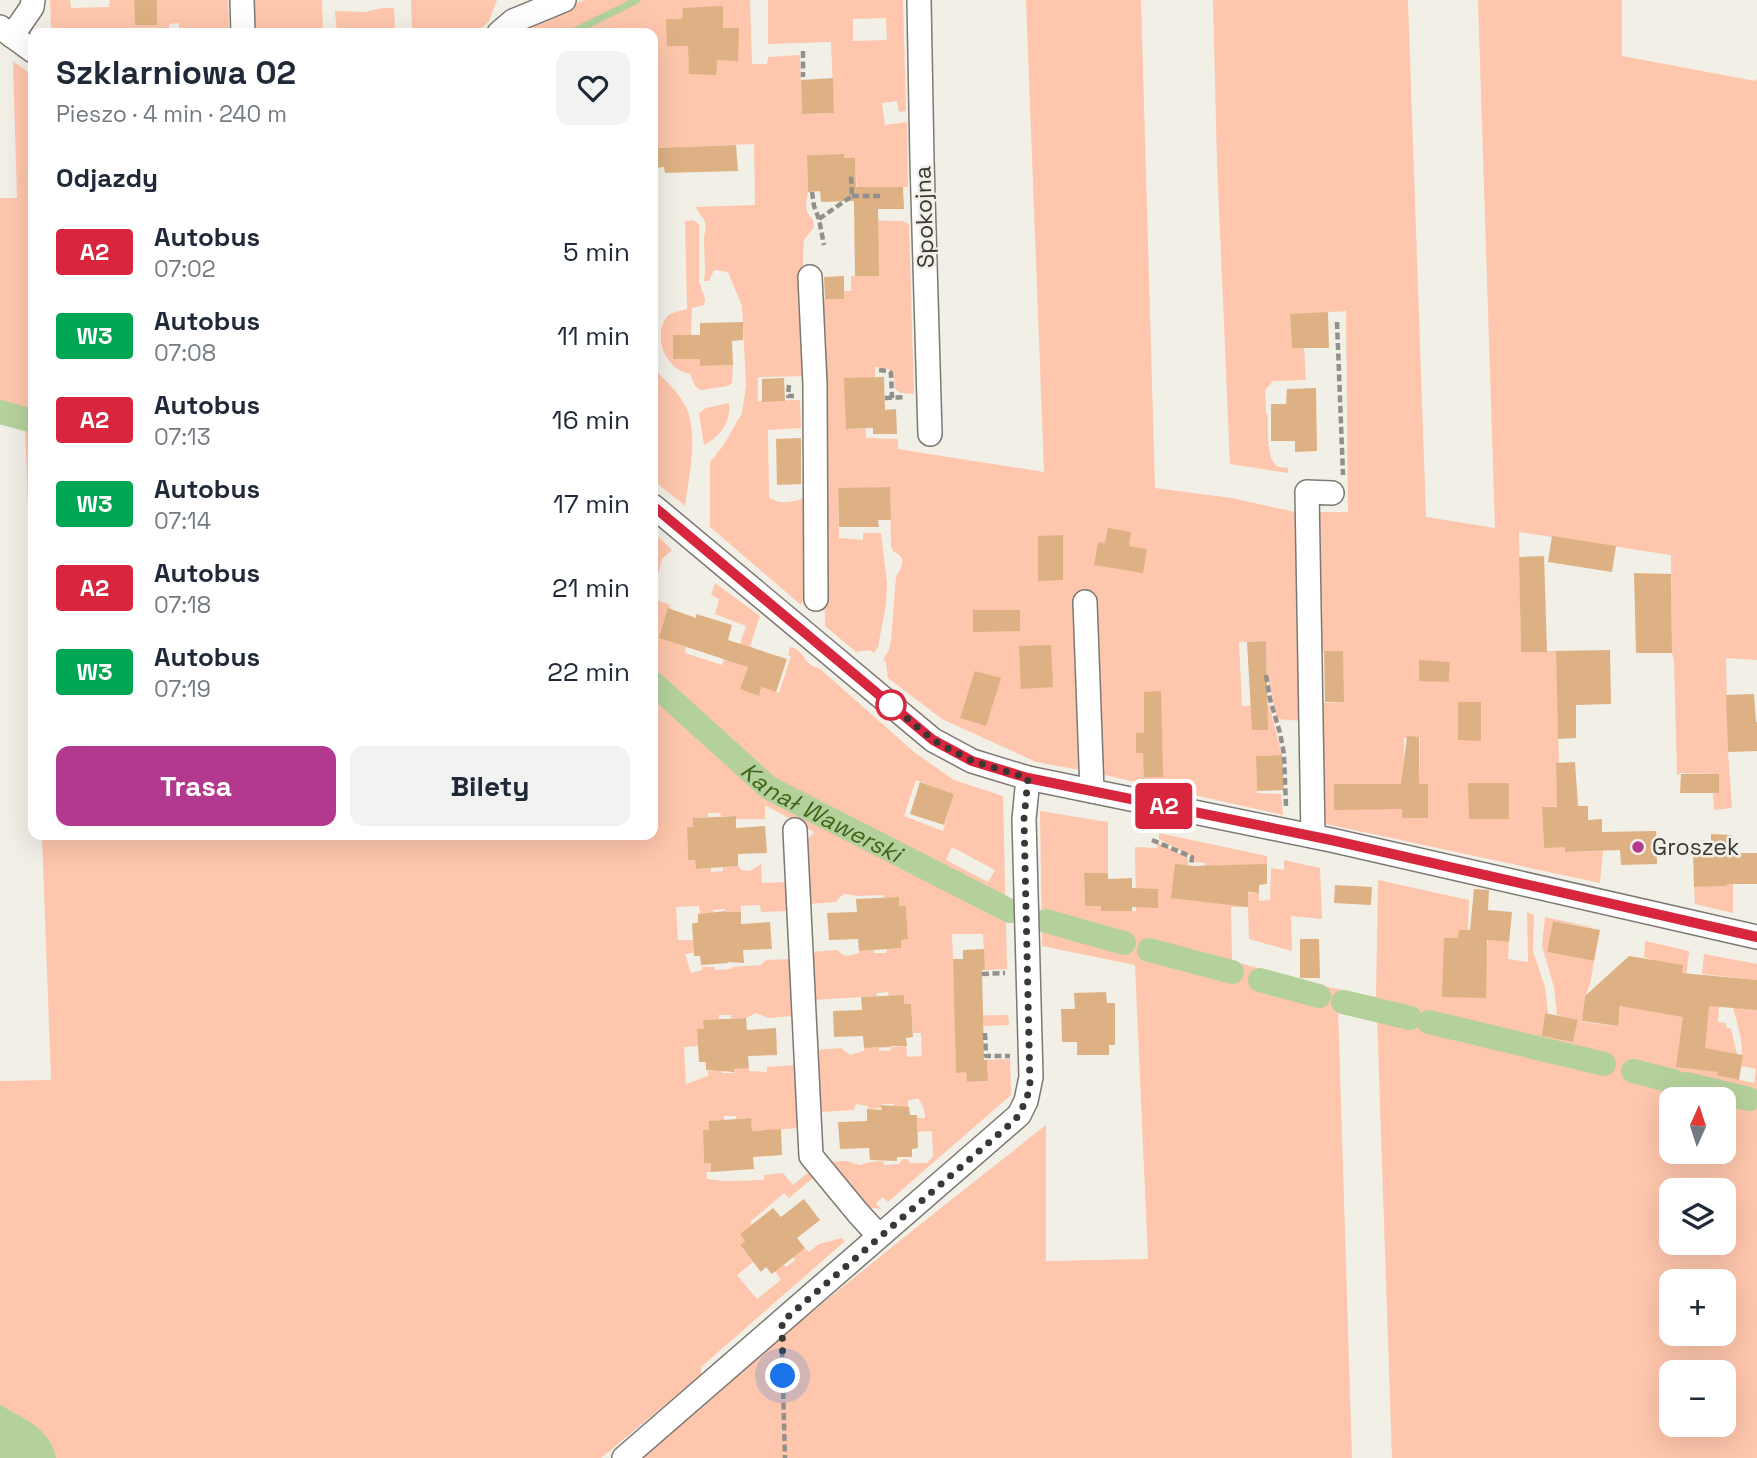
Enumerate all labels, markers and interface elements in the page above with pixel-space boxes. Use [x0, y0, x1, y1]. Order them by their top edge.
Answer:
button: heart [556, 51, 630, 125]
text: Szklarniowa 02 [56, 52, 296, 94]
text: Pieszo · 4 min · 240 m [56, 99, 287, 129]
text: Odjazdy [56, 161, 158, 195]
street label: Spokojna [907, 165, 941, 269]
text: Autobus [154, 220, 260, 254]
text: 5 min [563, 235, 630, 269]
text: A2 [80, 236, 109, 267]
text: 07:02 [154, 254, 216, 284]
text: Autobus [154, 304, 260, 338]
text: 11 min [557, 319, 630, 353]
text: W3 [76, 320, 113, 351]
text: 07:08 [154, 338, 216, 368]
text: Autobus [154, 388, 260, 422]
text: 16 min [552, 403, 630, 437]
text: A2 [80, 404, 109, 435]
text: 07:13 [154, 422, 211, 452]
text: Autobus [154, 472, 260, 506]
text: 17 min [553, 487, 630, 521]
text: W3 [76, 488, 113, 519]
text: 07:14 [154, 506, 211, 536]
text: Autobus [154, 556, 260, 590]
text: 21 min [552, 571, 630, 605]
text: A2 [80, 572, 109, 603]
text: 07:18 [154, 590, 211, 620]
text: Autobus [154, 640, 260, 674]
text: 22 min [547, 655, 630, 689]
text: W3 [76, 656, 113, 687]
text: 07:19 [154, 674, 211, 704]
unlabelled marker [876, 690, 906, 720]
button: Trasa [56, 746, 336, 826]
button: Bilety [350, 746, 630, 826]
water label: Kanał Wawerski [735, 755, 910, 870]
line badge: A2 [1132, 783, 1196, 829]
text: A2 [1149, 790, 1179, 821]
place label: Groszek [1652, 832, 1739, 862]
marker: Groszek [1630, 839, 1646, 855]
north arrow [1659, 1087, 1736, 1164]
map controls [1659, 1087, 1736, 1437]
button: layers [1659, 1178, 1736, 1255]
button: + [1659, 1269, 1736, 1346]
your location [765, 1358, 800, 1393]
button: − [1659, 1360, 1736, 1437]

